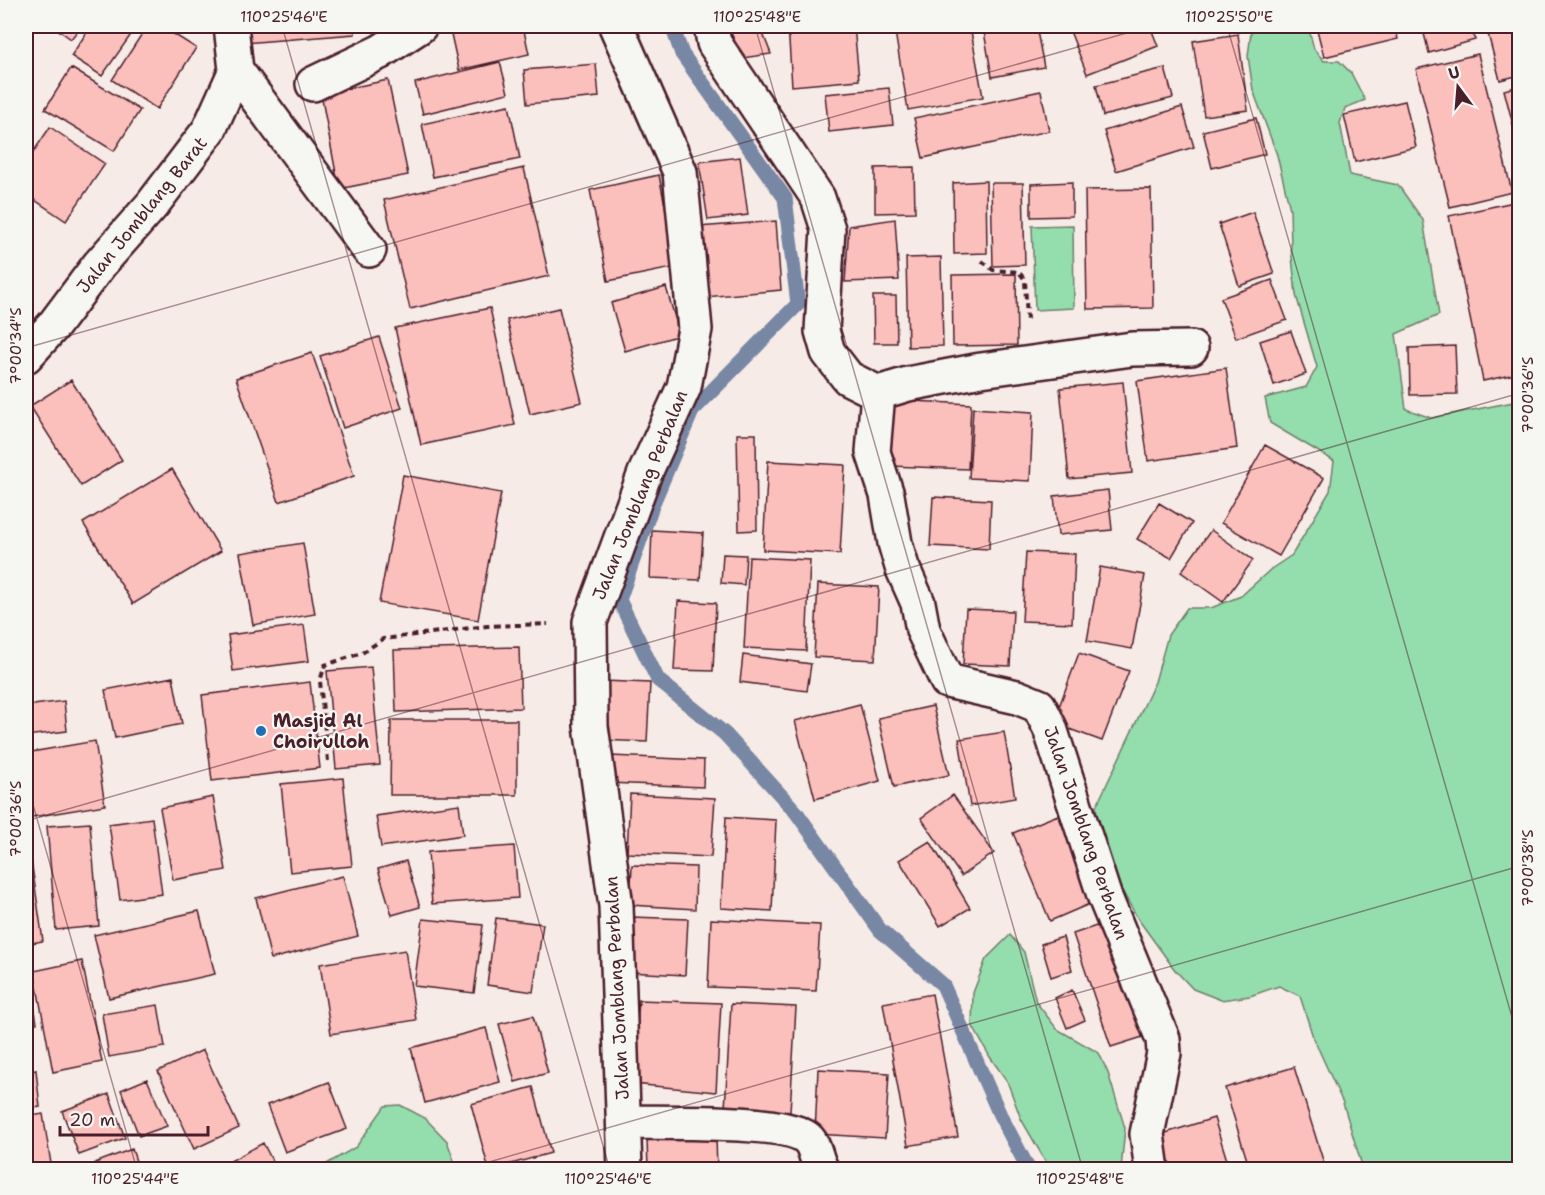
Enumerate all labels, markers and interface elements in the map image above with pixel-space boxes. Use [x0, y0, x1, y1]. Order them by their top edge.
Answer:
text: 110°25'46"E [240, 7, 328, 27]
text: 110°25'48"E [713, 7, 801, 27]
text: 110°25'50"E [1185, 7, 1273, 27]
north arrow [1428, 57, 1488, 117]
text: U [1446, 61, 1462, 85]
street label: Jalan Jomblang Barat [71, 132, 213, 298]
text: 7°00'34"S [6, 307, 26, 385]
text: 7°00'36"S [1518, 357, 1538, 433]
street label: Jalan Jomblang Perbalan [587, 387, 693, 603]
place label: Masjid Al Choirulloh [273, 709, 369, 754]
street label: Jalan Jomblang Perbalan [1038, 723, 1134, 943]
marker: Masjid Al Choirulloh [254, 724, 268, 738]
text: 7°00'36"S [6, 781, 26, 857]
text: 7°00'38"S [1518, 829, 1538, 907]
street label: Jalan Jomblang Perbalan [599, 875, 635, 1101]
scale bar [60, 1099, 208, 1137]
text: 20 m [69, 1108, 115, 1132]
text: 110°25'44"E [91, 1169, 179, 1189]
text: 110°25'46"E [564, 1169, 652, 1189]
text: 110°25'48"E [1036, 1169, 1124, 1189]

